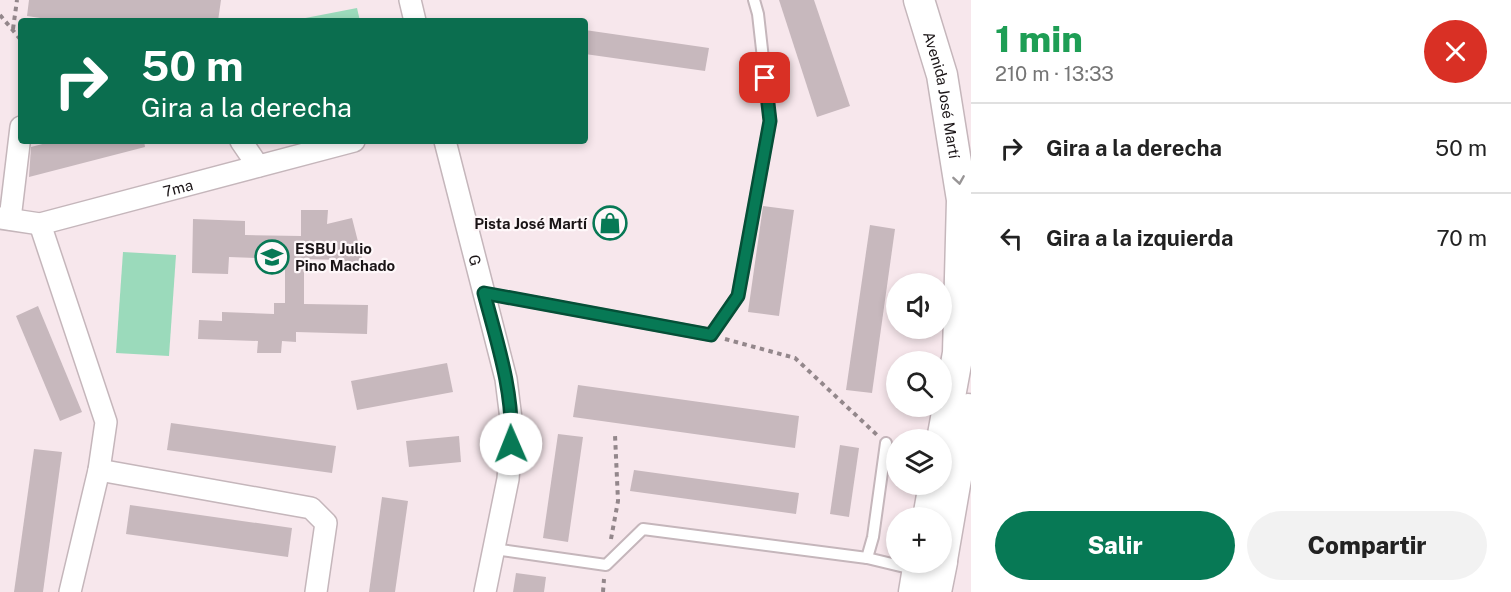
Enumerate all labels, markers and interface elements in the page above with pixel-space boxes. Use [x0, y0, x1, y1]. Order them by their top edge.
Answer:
text: 1 min [995, 18, 1083, 60]
button: close [1424, 20, 1487, 83]
street label: Avenida José Martí [921, 29, 964, 160]
text: 50 m [141, 41, 244, 90]
icon: right [42, 42, 120, 120]
pin [739, 52, 790, 103]
icon: arrive [748, 61, 781, 94]
text: 210 m · 13:33 [995, 62, 1114, 86]
text: Gira a la derecha [141, 91, 352, 123]
icon: right [995, 132, 1028, 165]
text: Gira a la derecha [1046, 135, 1222, 161]
text: 50 m [1435, 135, 1487, 161]
one-way arrow [952, 175, 964, 184]
street label: 7ma [161, 176, 195, 200]
shop icon: Pista José Martí [592, 205, 628, 241]
place label: Pista José Martí [474, 215, 588, 232]
icon: left [995, 222, 1028, 255]
text: Gira a la izquierda [1046, 225, 1233, 251]
text: 70 m [1436, 225, 1487, 251]
school or university icon: ESBU Julio Pino Machado [254, 239, 290, 275]
place label: ESBU Julio Pino Machado [295, 240, 396, 274]
street label: G [466, 253, 485, 268]
map controls [886, 273, 952, 573]
button: sound [886, 273, 952, 339]
button: search [886, 351, 952, 417]
position arrow [479, 412, 543, 476]
button: layers [886, 429, 952, 495]
button: + [886, 507, 952, 573]
button: Salir [995, 511, 1235, 580]
button: Compartir [1247, 511, 1487, 580]

